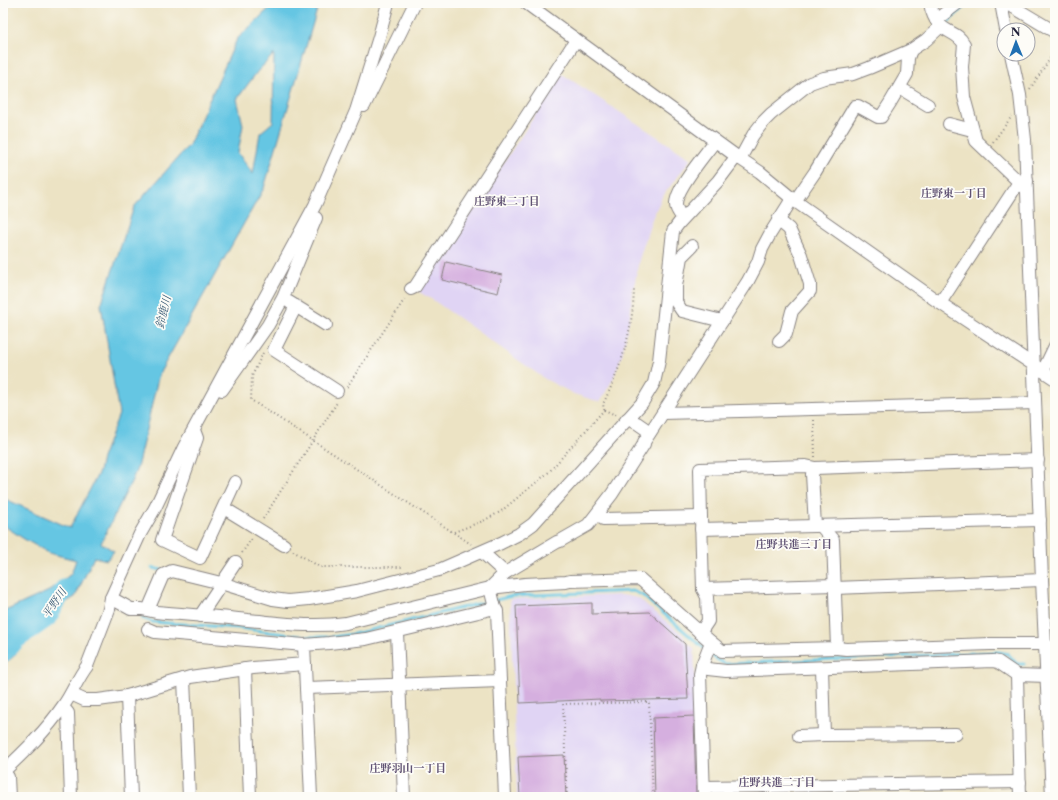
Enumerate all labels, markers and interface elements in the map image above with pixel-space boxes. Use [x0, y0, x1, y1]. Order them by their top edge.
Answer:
north arrow [996, 22, 1036, 62]
text: N [1011, 25, 1021, 39]
district label: 庄野東一丁目 [921, 186, 987, 200]
district label: 庄野東二丁目 [474, 194, 540, 208]
water label: 鈴鹿川 [152, 293, 174, 330]
district label: 庄野共進三丁目 [756, 537, 833, 551]
water label: 平野川 [39, 585, 70, 621]
district label: 庄野羽山一丁目 [370, 761, 447, 775]
district label: 庄野共進二丁目 [739, 775, 816, 789]

